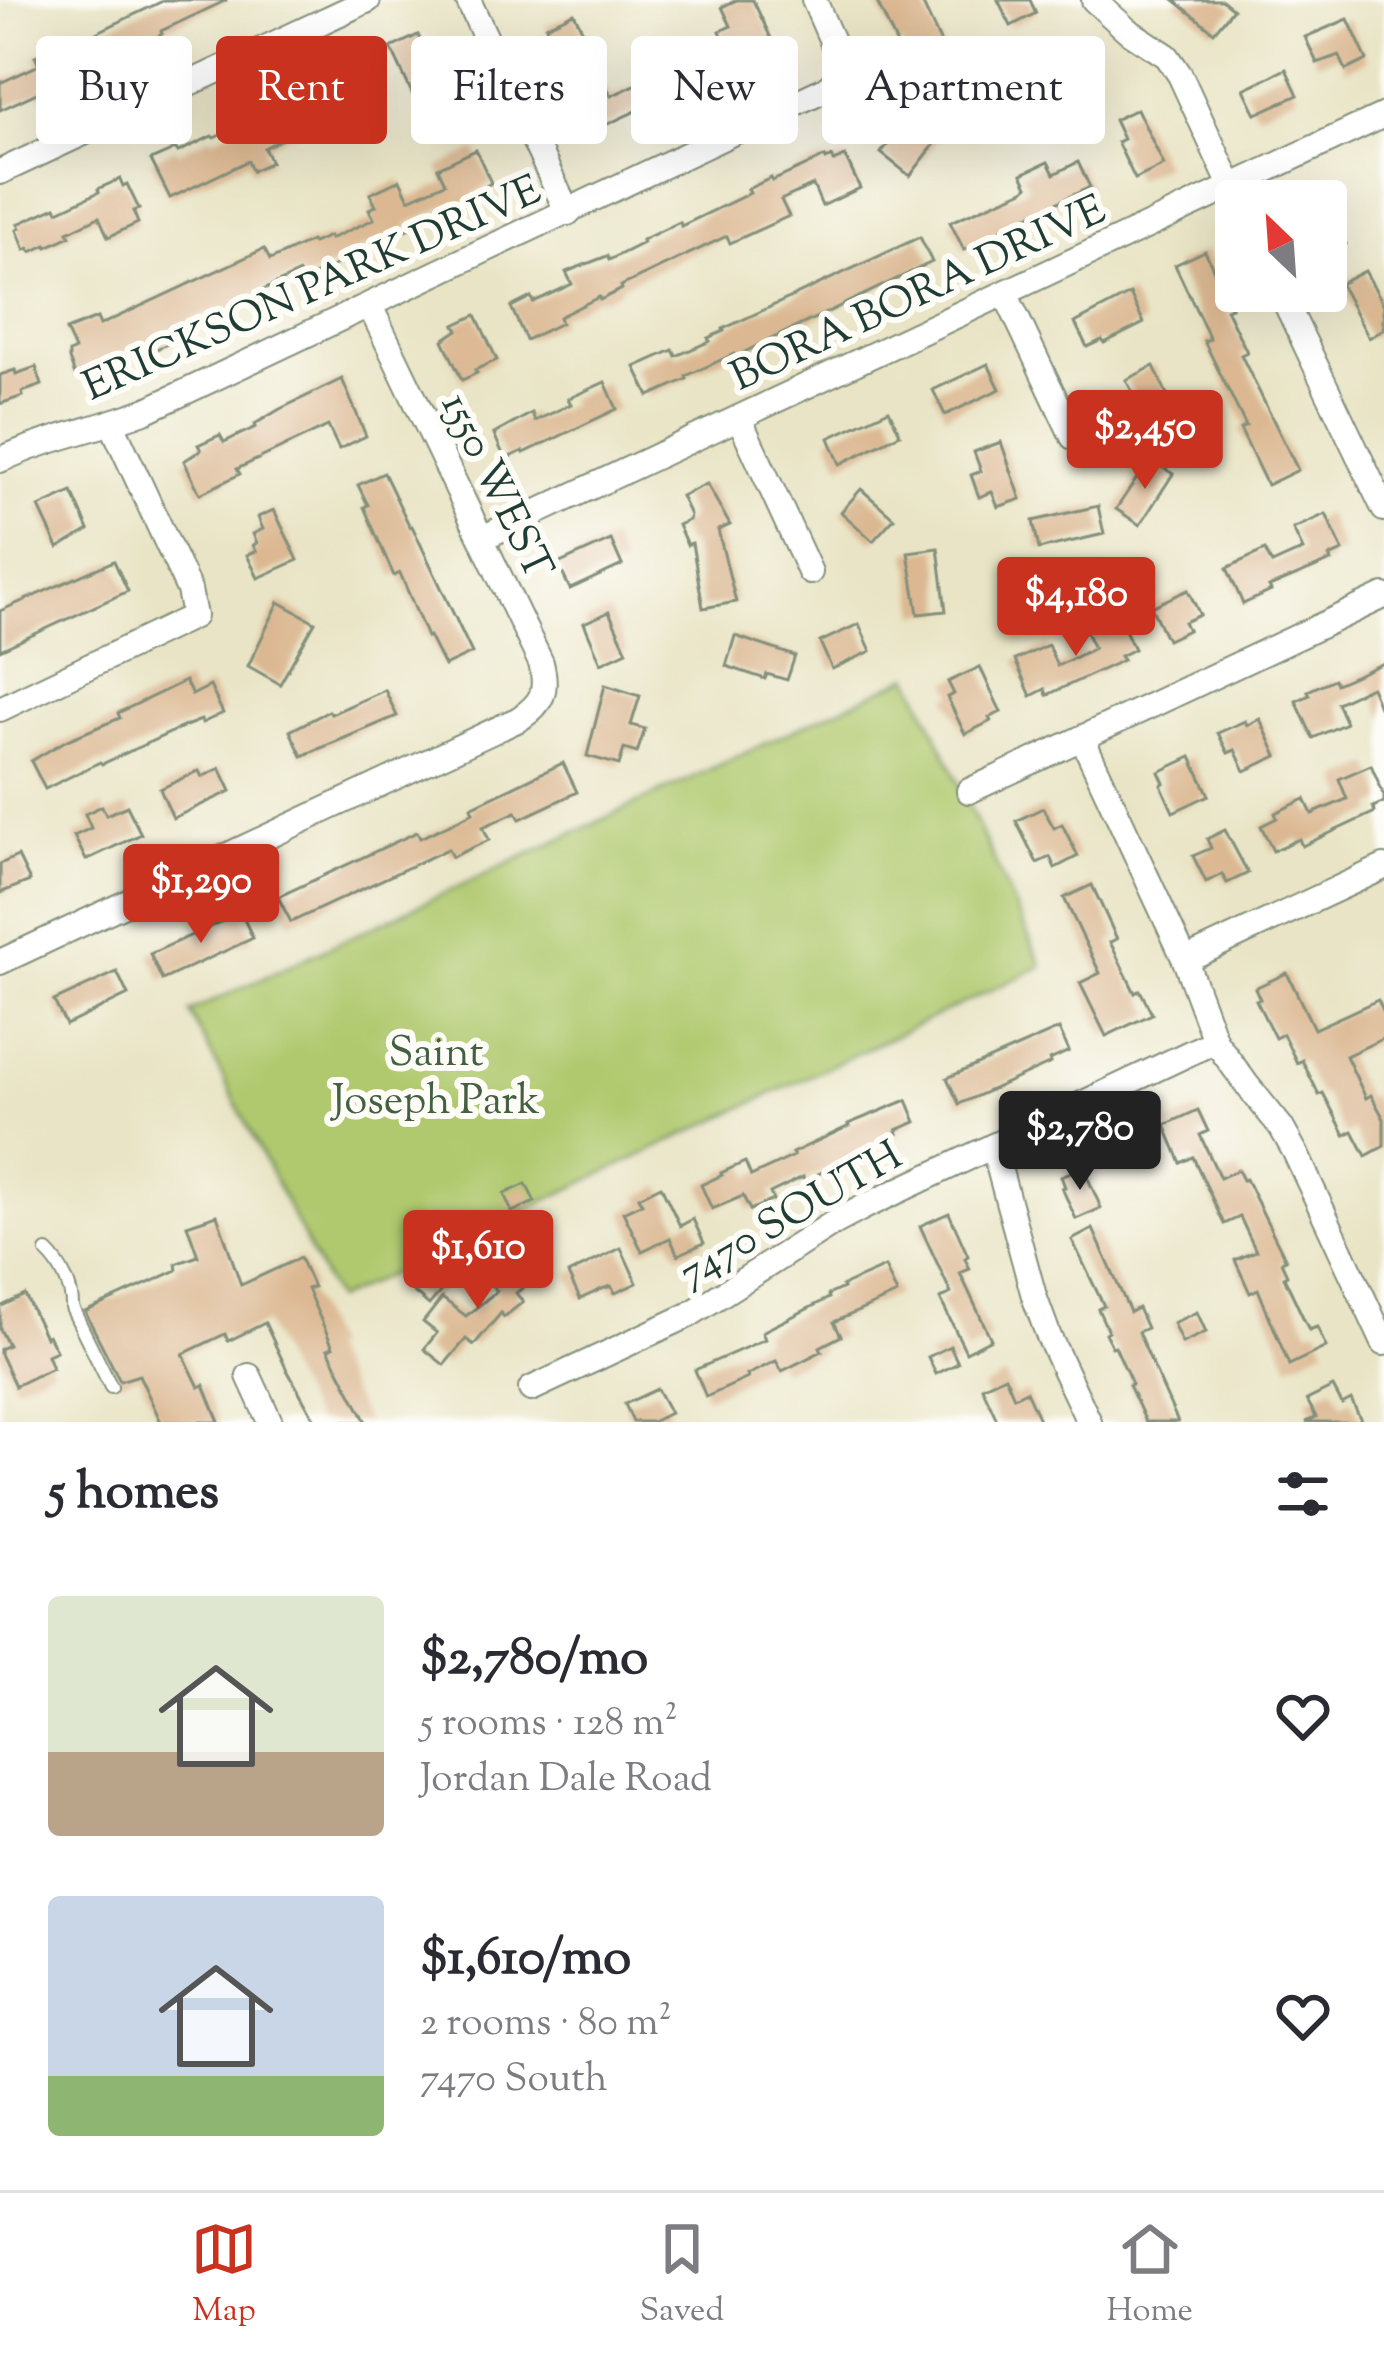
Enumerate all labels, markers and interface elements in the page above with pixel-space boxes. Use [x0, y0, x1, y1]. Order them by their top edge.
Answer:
chip: Buy [36, 36, 192, 144]
chip: Rent [216, 36, 387, 144]
chip: Filters [411, 36, 607, 144]
chip: New [631, 36, 798, 144]
chip: Apartment [822, 36, 1105, 144]
street label: ERICKSON PARK DRIVE [74, 162, 552, 419]
north arrow [1215, 180, 1347, 312]
map controls [1215, 180, 1347, 312]
street label: BORA BORA DRIVE [722, 182, 1116, 409]
street label: 1550 WEST [423, 384, 566, 591]
pin: $2,450 [1047, 390, 1243, 492]
text: $2,450 [1094, 401, 1196, 457]
pin: $4,180 [978, 557, 1174, 659]
text: $4,180 [1024, 568, 1128, 624]
pin: $1,290 [103, 844, 299, 946]
text: $1,290 [150, 855, 252, 911]
park label: Saint Joseph Park [330, 1025, 540, 1133]
pin: $2,780 [982, 1091, 1178, 1193]
text: $2,780 [1026, 1102, 1134, 1158]
street label: 7470 SOUTH [669, 1128, 914, 1304]
pin: $1,610 [380, 1210, 576, 1312]
text: $1,610 [430, 1221, 526, 1277]
text: 5 homes [48, 1458, 219, 1531]
icon: filters [1270, 1461, 1336, 1527]
text: $2,780/mo [420, 1624, 648, 1697]
icon: home [144, 1644, 288, 1788]
icon: heart [1270, 1683, 1336, 1749]
text: 5 rooms · 128 m² [420, 1697, 678, 1753]
text: Jordan Dale Road [420, 1753, 712, 1809]
text: $1,610/mo [420, 1924, 631, 1997]
icon: home [144, 1944, 288, 2088]
icon: heart [1270, 1983, 1336, 2049]
text: 2 rooms · 80 m² [420, 1997, 672, 2053]
text: 7470 South [420, 2053, 608, 2109]
tab: Map [191, 2216, 257, 2336]
tab: Saved [639, 2216, 724, 2336]
tab: Home [1106, 2216, 1193, 2336]

